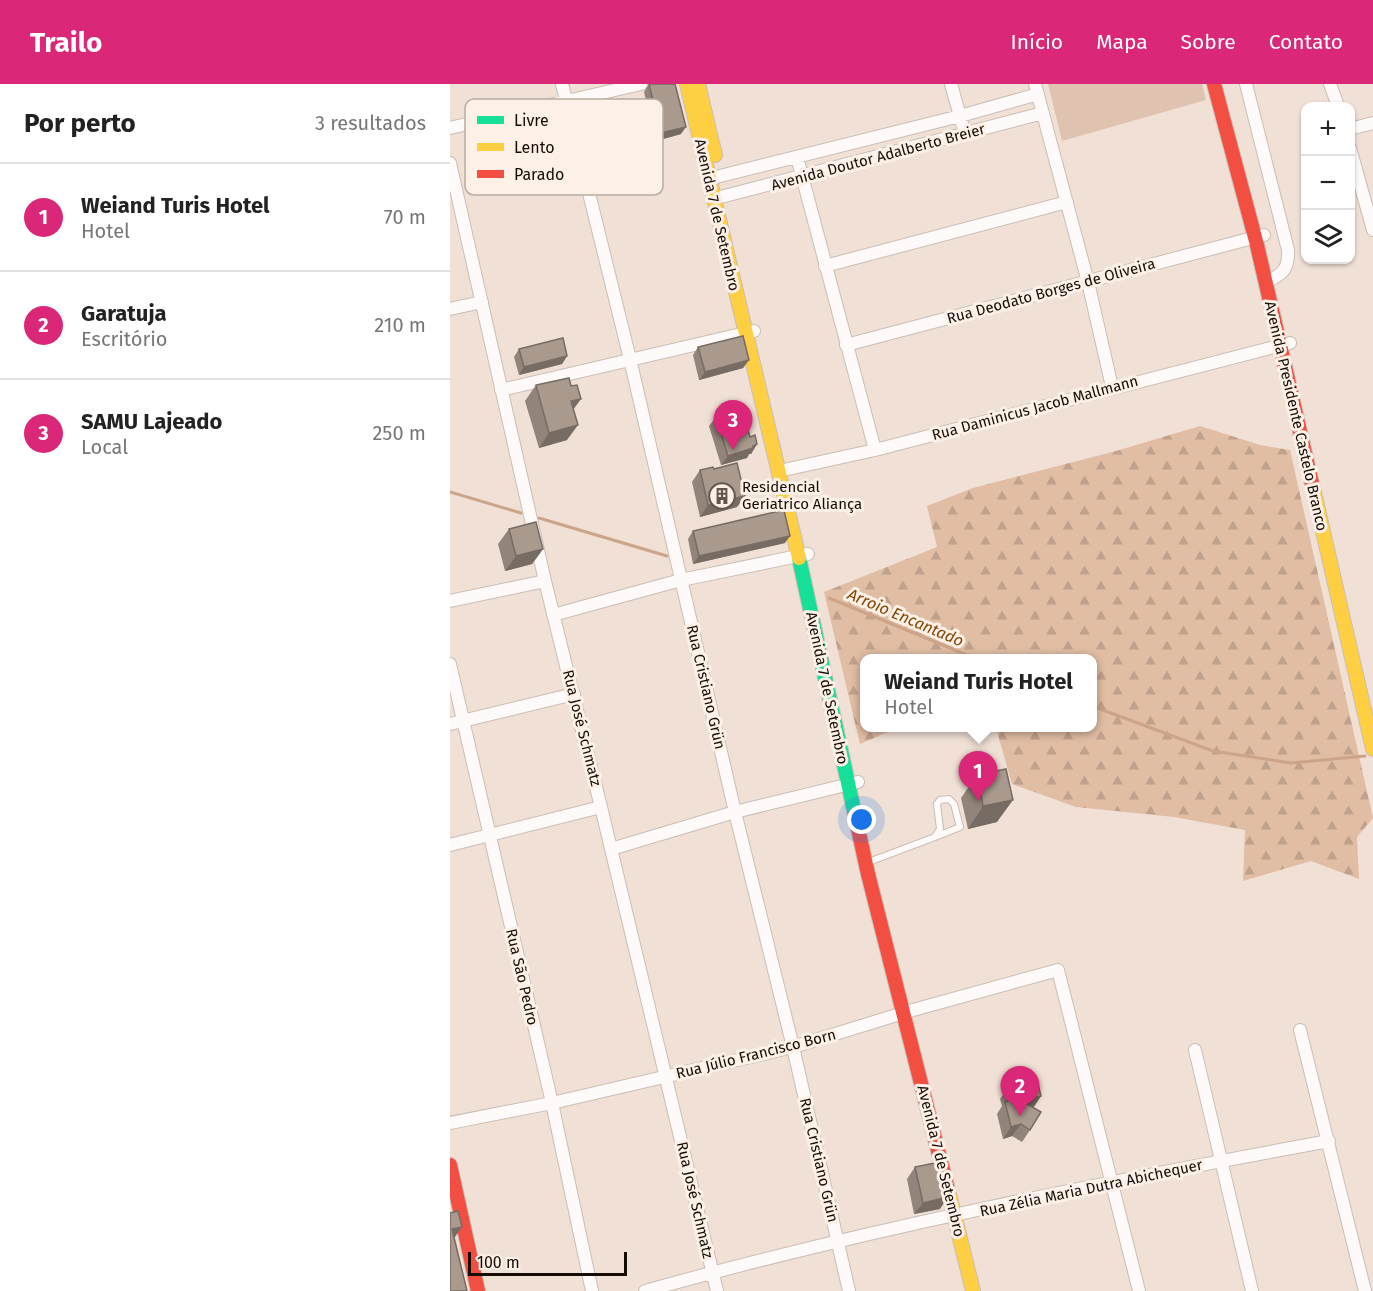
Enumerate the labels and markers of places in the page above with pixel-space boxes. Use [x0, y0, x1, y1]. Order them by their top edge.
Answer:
pin: 3 [714, 400, 752, 450]
place label: Residencial Geriatrico Aliança [742, 478, 862, 513]
building icon: Residencial Geriatrico Aliança [707, 481, 737, 511]
pin: 1 [958, 752, 998, 801]
pin: 2 [1000, 1066, 1040, 1116]

